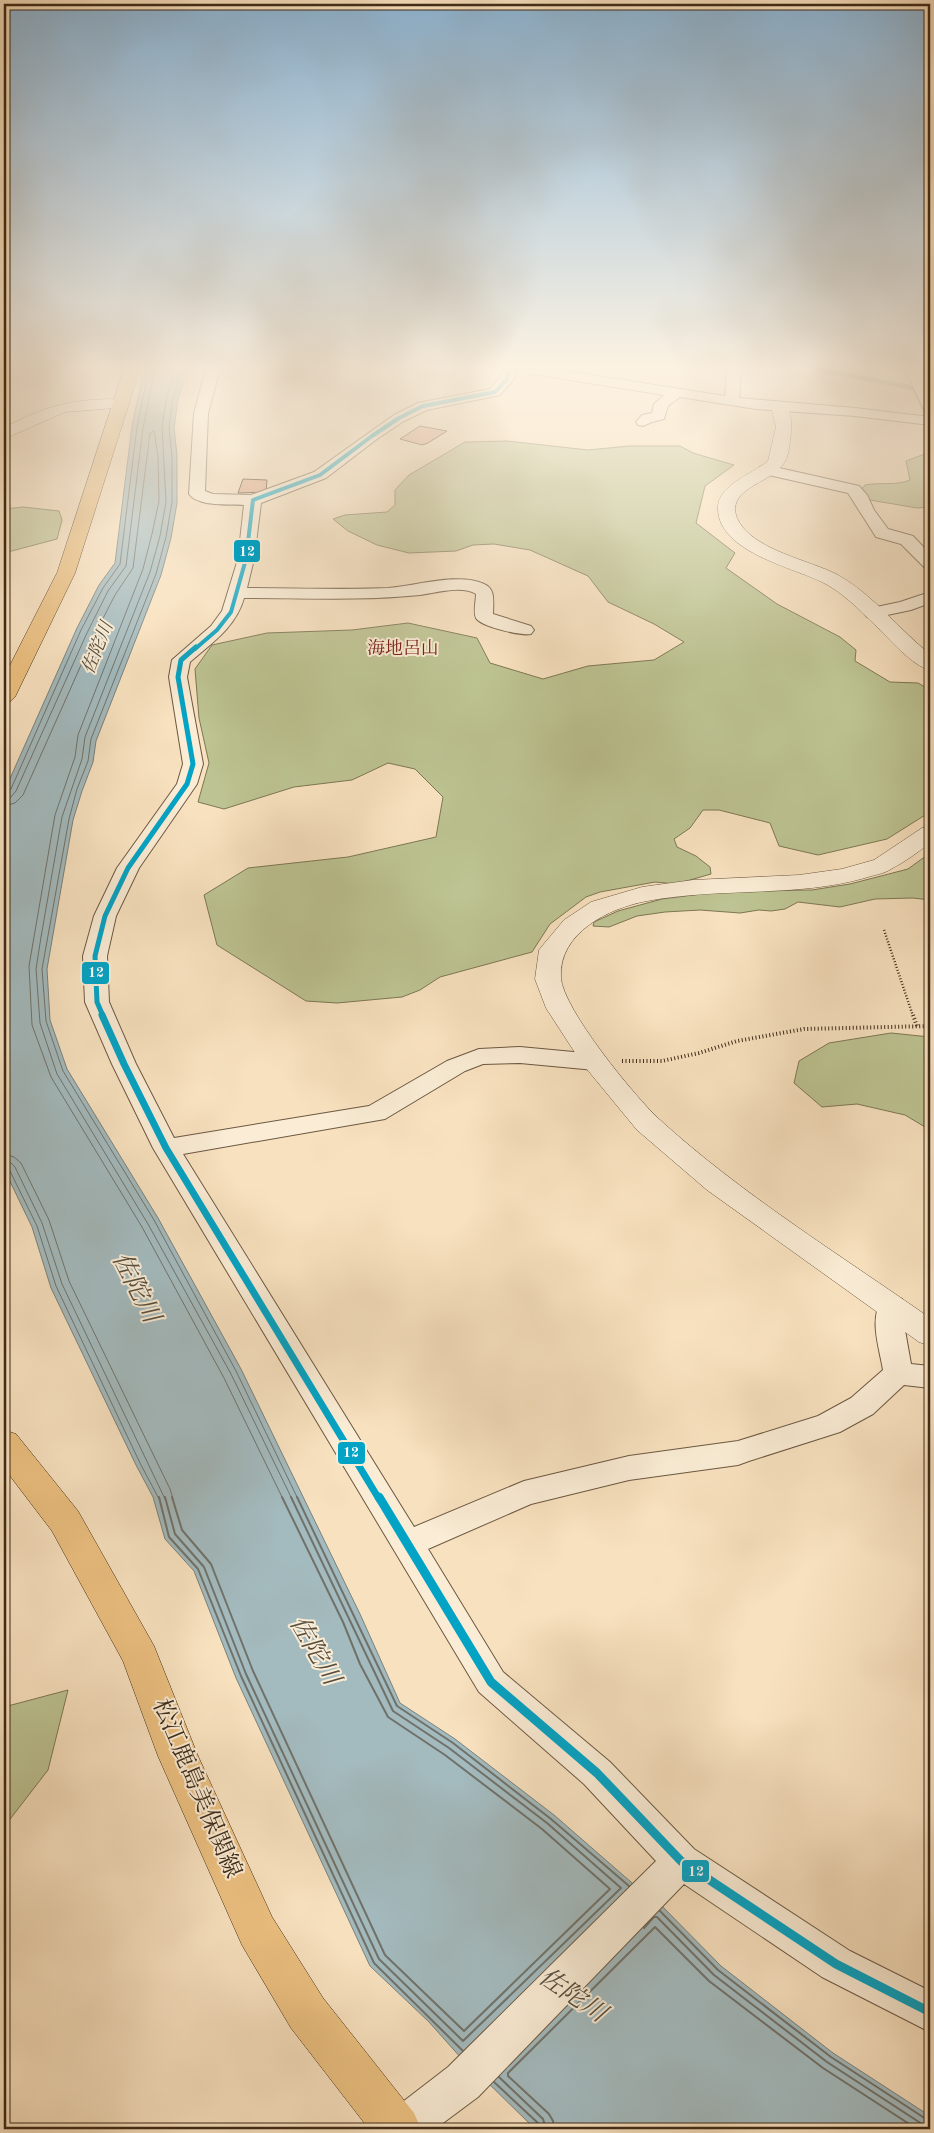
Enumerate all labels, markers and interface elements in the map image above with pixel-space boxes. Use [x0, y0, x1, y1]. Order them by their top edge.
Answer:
line badge: 12 [233, 539, 261, 563]
text: 12 [239, 545, 255, 559]
water label: 佐陀川 [78, 617, 117, 676]
district label: 海地呂山 [367, 638, 439, 658]
line badge: 12 [81, 961, 110, 985]
text: 12 [88, 966, 104, 980]
water label: 佐陀川 [107, 1248, 166, 1330]
line badge: 12 [337, 1441, 366, 1465]
text: 12 [343, 1446, 359, 1460]
water label: 佐陀川 [284, 1611, 347, 1692]
street label: 松江鹿島美保関線 [147, 1695, 247, 1882]
line badge: 12 [681, 1859, 710, 1883]
text: 12 [688, 1865, 704, 1879]
water label: 佐陀川 [534, 1963, 614, 2029]

